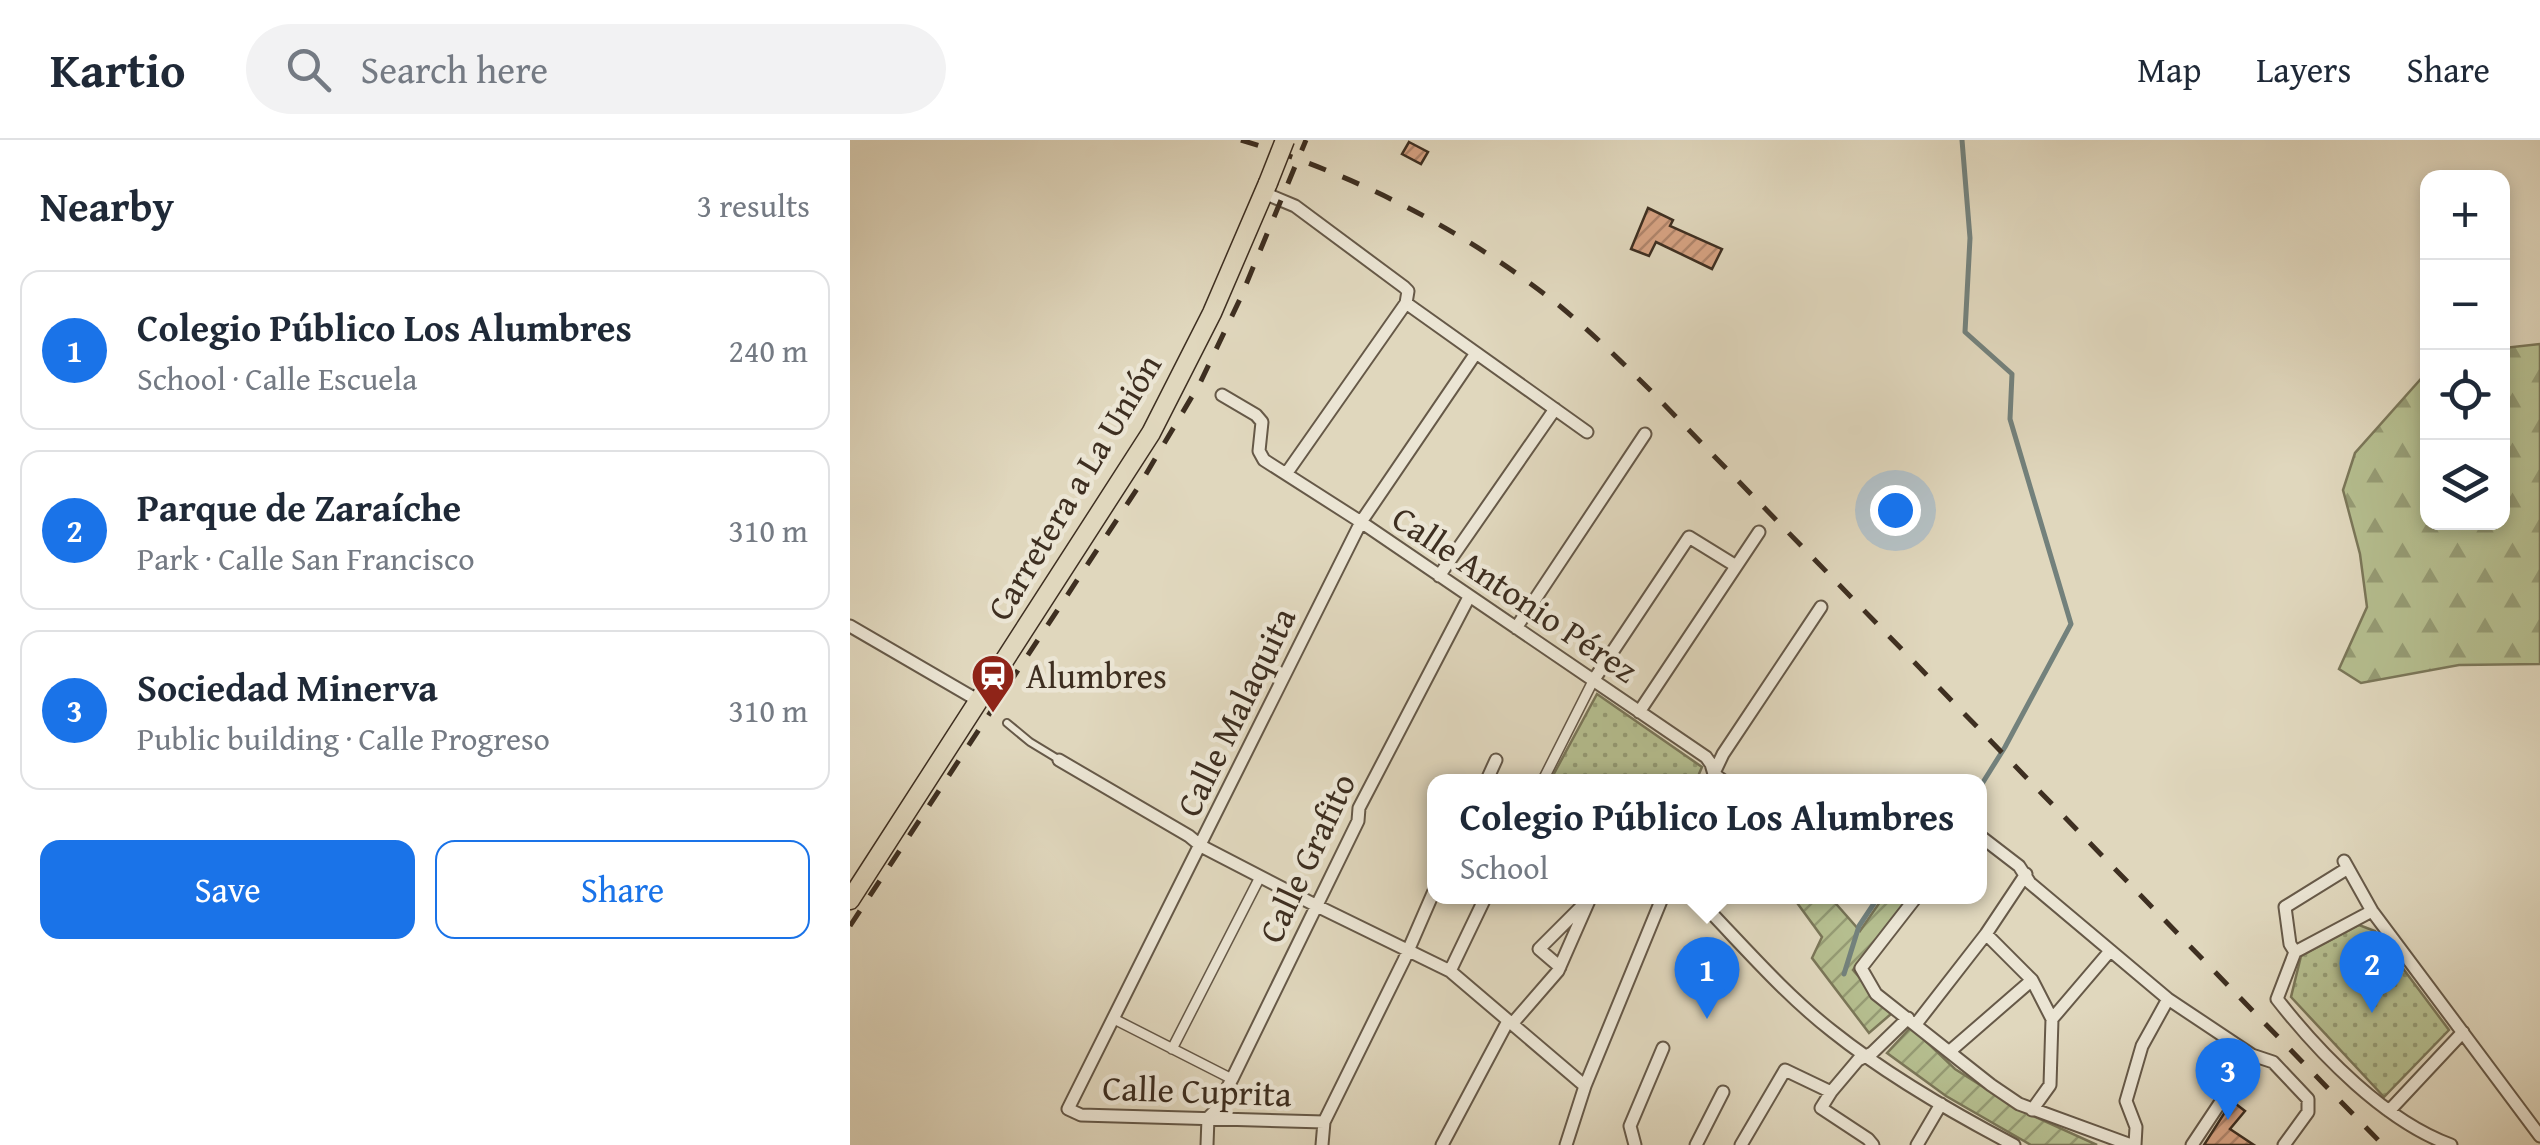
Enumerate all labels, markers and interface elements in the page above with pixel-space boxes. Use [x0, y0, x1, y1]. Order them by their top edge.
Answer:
search box [246, 24, 946, 114]
text: Kartio [50, 34, 186, 105]
text: Search here [361, 41, 548, 97]
icon: search [281, 42, 336, 97]
text: Map [2137, 44, 2201, 95]
text: Layers [2256, 44, 2351, 95]
text: Share [2406, 44, 2490, 95]
map controls [2420, 170, 2510, 530]
button: + [2420, 170, 2510, 260]
text: Nearby [40, 175, 174, 236]
text: 3 results [697, 182, 810, 229]
button: − [2420, 260, 2510, 350]
text: Colegio Público Los Alumbres [137, 299, 632, 355]
text: 1 [66, 327, 83, 374]
text: 240 m [729, 327, 808, 374]
street label: Carretera a La Unión [974, 343, 1174, 630]
button: locate [2420, 350, 2510, 440]
text: School · Calle Escuela [137, 355, 417, 402]
button: layers [2420, 440, 2510, 530]
text: Parque de Zaraíche [137, 479, 461, 535]
your location [1870, 485, 1921, 536]
street label: Calle Antonio Pérez [1382, 492, 1648, 695]
text: 2 [66, 507, 83, 554]
text: 310 m [729, 507, 808, 554]
text: Park · Calle San Francisco [137, 535, 474, 582]
street label: Calle Malaquita [1163, 598, 1308, 825]
place label: Alumbres [1026, 650, 1167, 701]
station icon: Alumbres [970, 653, 1016, 714]
text: Sociedad Minerva [137, 659, 438, 715]
text: 3 [66, 687, 83, 734]
text: 310 m [729, 687, 808, 734]
text: Public building · Calle Progreso [137, 715, 550, 762]
street label: Calle Grafito [1245, 765, 1368, 951]
popup [1427, 774, 1987, 904]
text: Colegio Público Los Alumbres [1460, 788, 1954, 844]
button: Save [40, 840, 415, 939]
button: Share [435, 840, 810, 939]
text: School [1460, 844, 1549, 891]
pin: 2 [2340, 930, 2404, 1013]
pin: 1 [1674, 936, 1740, 1019]
pin: 3 [2196, 1038, 2260, 1120]
street label: Calle Cuprita [1102, 1062, 1293, 1119]

